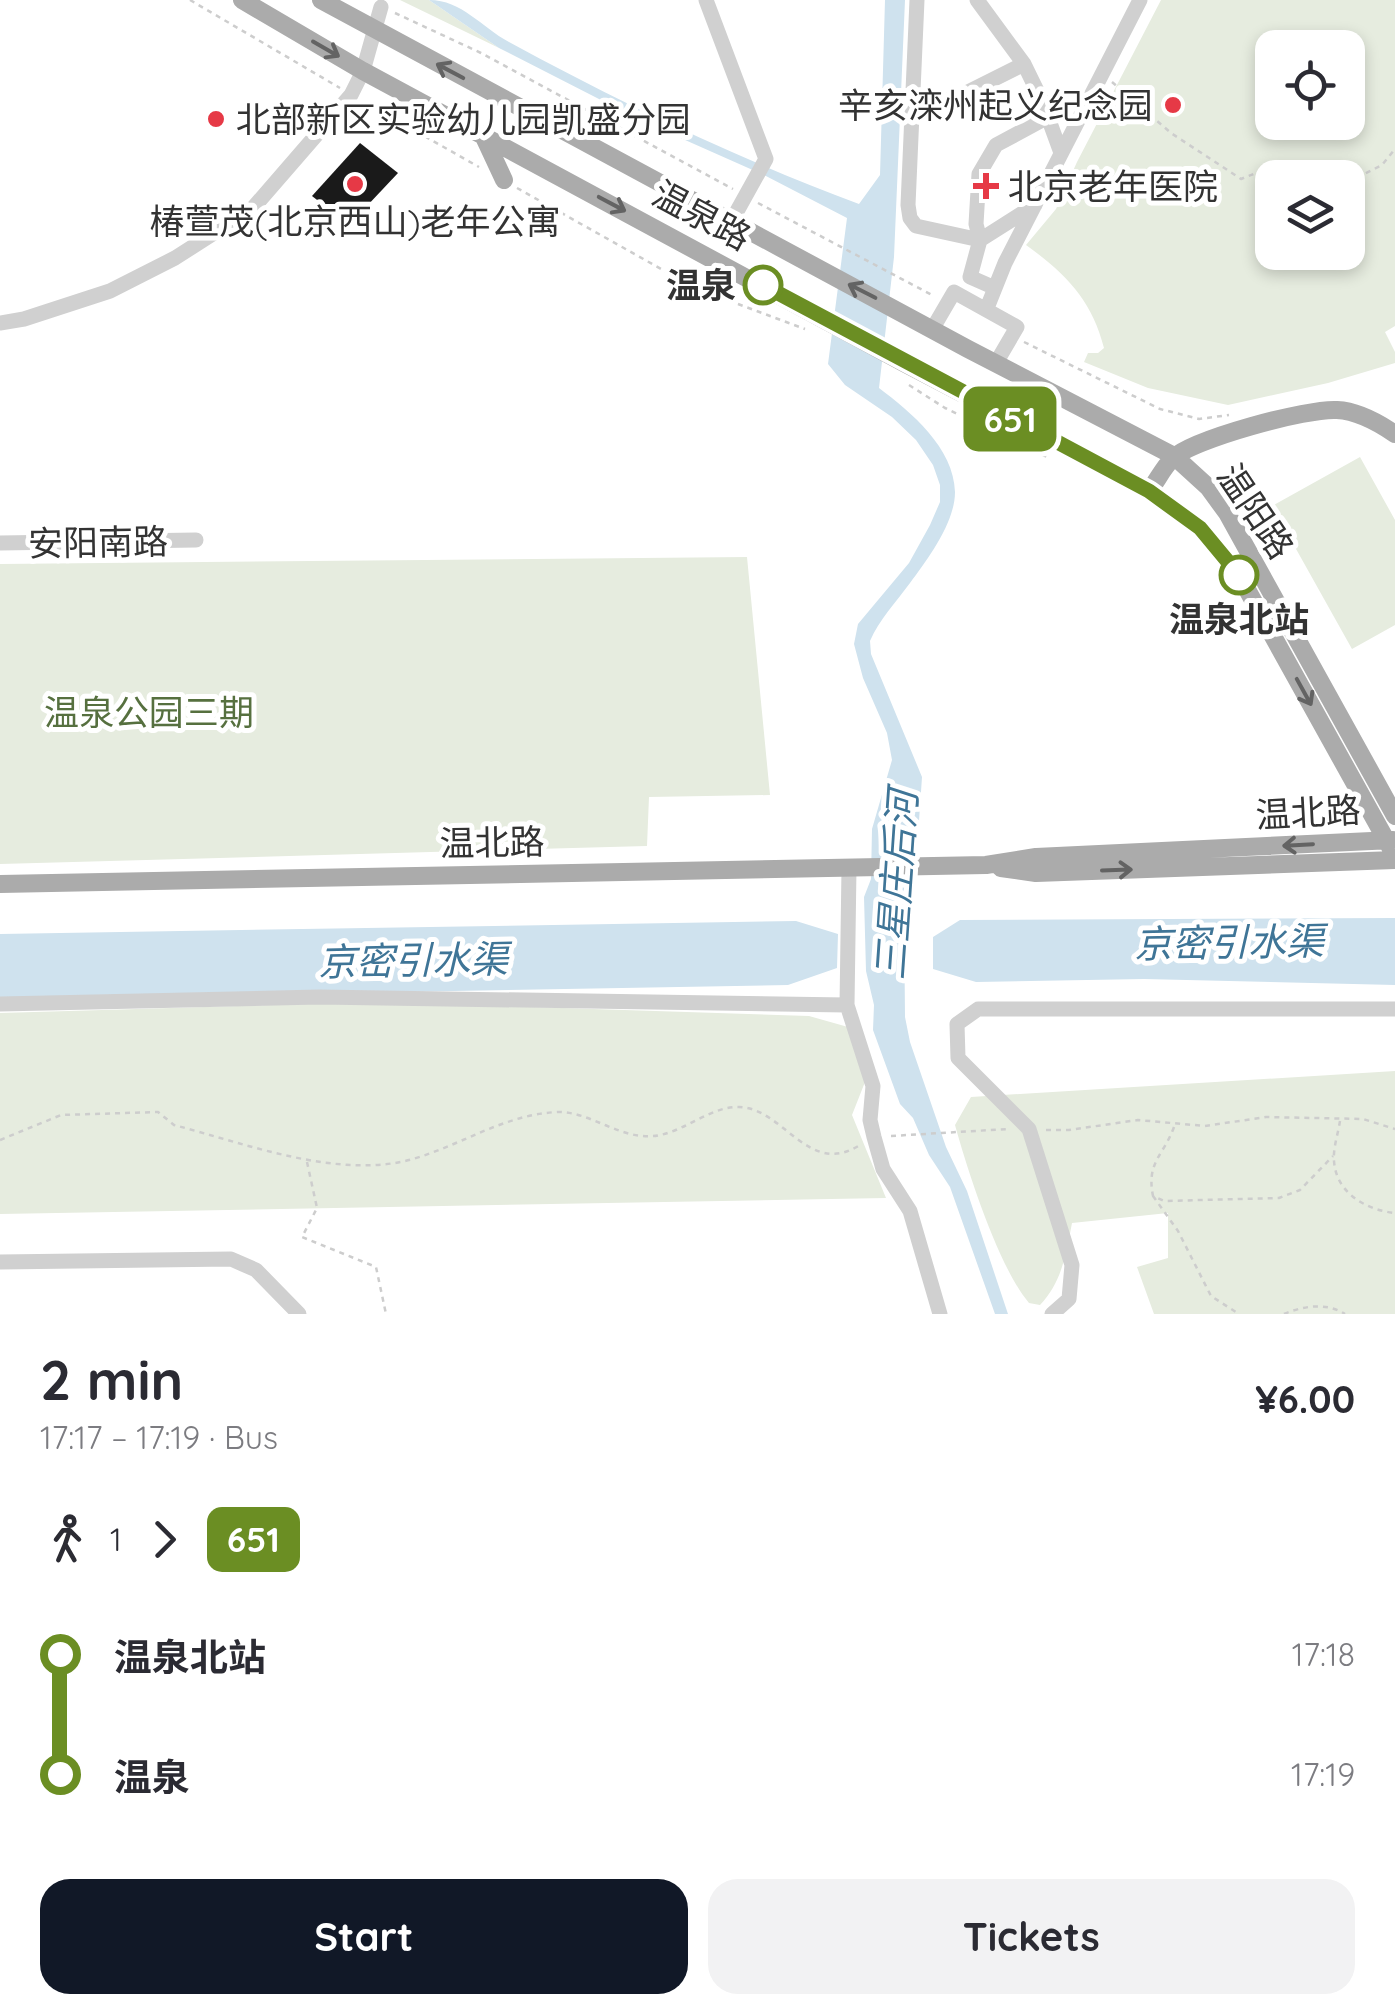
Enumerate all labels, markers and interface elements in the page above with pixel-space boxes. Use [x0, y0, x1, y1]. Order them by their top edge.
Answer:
map controls [1255, 30, 1365, 270]
button: locate [1255, 30, 1365, 140]
one-way arrow [311, 39, 340, 59]
one-way arrow [435, 61, 465, 81]
place label: 辛亥滦州起义纪念园 [838, 83, 1153, 127]
marker: 辛亥滦州起义纪念园 [1162, 94, 1184, 116]
place label: 北部新区实验幼儿园凯盛分园 [236, 97, 691, 141]
marker: 北部新区实验幼儿园凯盛分园 [205, 108, 227, 130]
button: layers [1255, 160, 1365, 270]
place label: 北京老年医院 [1008, 164, 1218, 208]
street label: 温泉路 [645, 171, 759, 259]
marker: 椿萱茂(北京西山)老年公寓 [344, 173, 366, 195]
marker: 北京老年医院 [973, 173, 999, 199]
one-way arrow [596, 195, 626, 214]
place label: 椿萱茂(北京西山)老年公寓 [149, 199, 561, 243]
place label: 温泉 [666, 263, 736, 307]
marker: 温泉 [744, 266, 782, 304]
one-way arrow [848, 281, 878, 300]
line badge: 651 [952, 386, 1068, 452]
text: 651 [983, 397, 1037, 441]
street label: 温阳路 [1208, 455, 1304, 567]
street label: 安阳南路 [28, 519, 168, 565]
marker: 温泉北站 [1220, 556, 1258, 594]
place label: 温泉北站 [1169, 597, 1309, 641]
one-way arrow [1295, 677, 1315, 706]
park label: 温泉公园三期 [44, 690, 254, 734]
water label: 三星庄后河 [865, 782, 927, 981]
street label: 温北路 [1254, 787, 1362, 837]
street label: 温北路 [439, 819, 545, 865]
one-way arrow [1282, 836, 1314, 855]
one-way arrow [1101, 860, 1133, 879]
water label: 京密引水渠 [1134, 916, 1329, 968]
water label: 京密引水渠 [318, 934, 513, 986]
text: 2 min [40, 1345, 183, 1414]
text: ¥6.00 [1255, 1375, 1355, 1423]
text: 17:17 – 17:19 · Bus [40, 1417, 278, 1457]
icon: walk [40, 1512, 95, 1567]
icon: forward [137, 1512, 192, 1567]
text: 651 [227, 1517, 280, 1561]
text: 1 [110, 1519, 122, 1559]
text: 温泉北站 [114, 1633, 266, 1681]
text: 17:18 [1292, 1634, 1355, 1674]
text: 温泉 [114, 1753, 190, 1801]
text: 17:19 [1291, 1754, 1355, 1794]
button: Start [40, 1879, 688, 1994]
button: Tickets [708, 1879, 1355, 1994]

